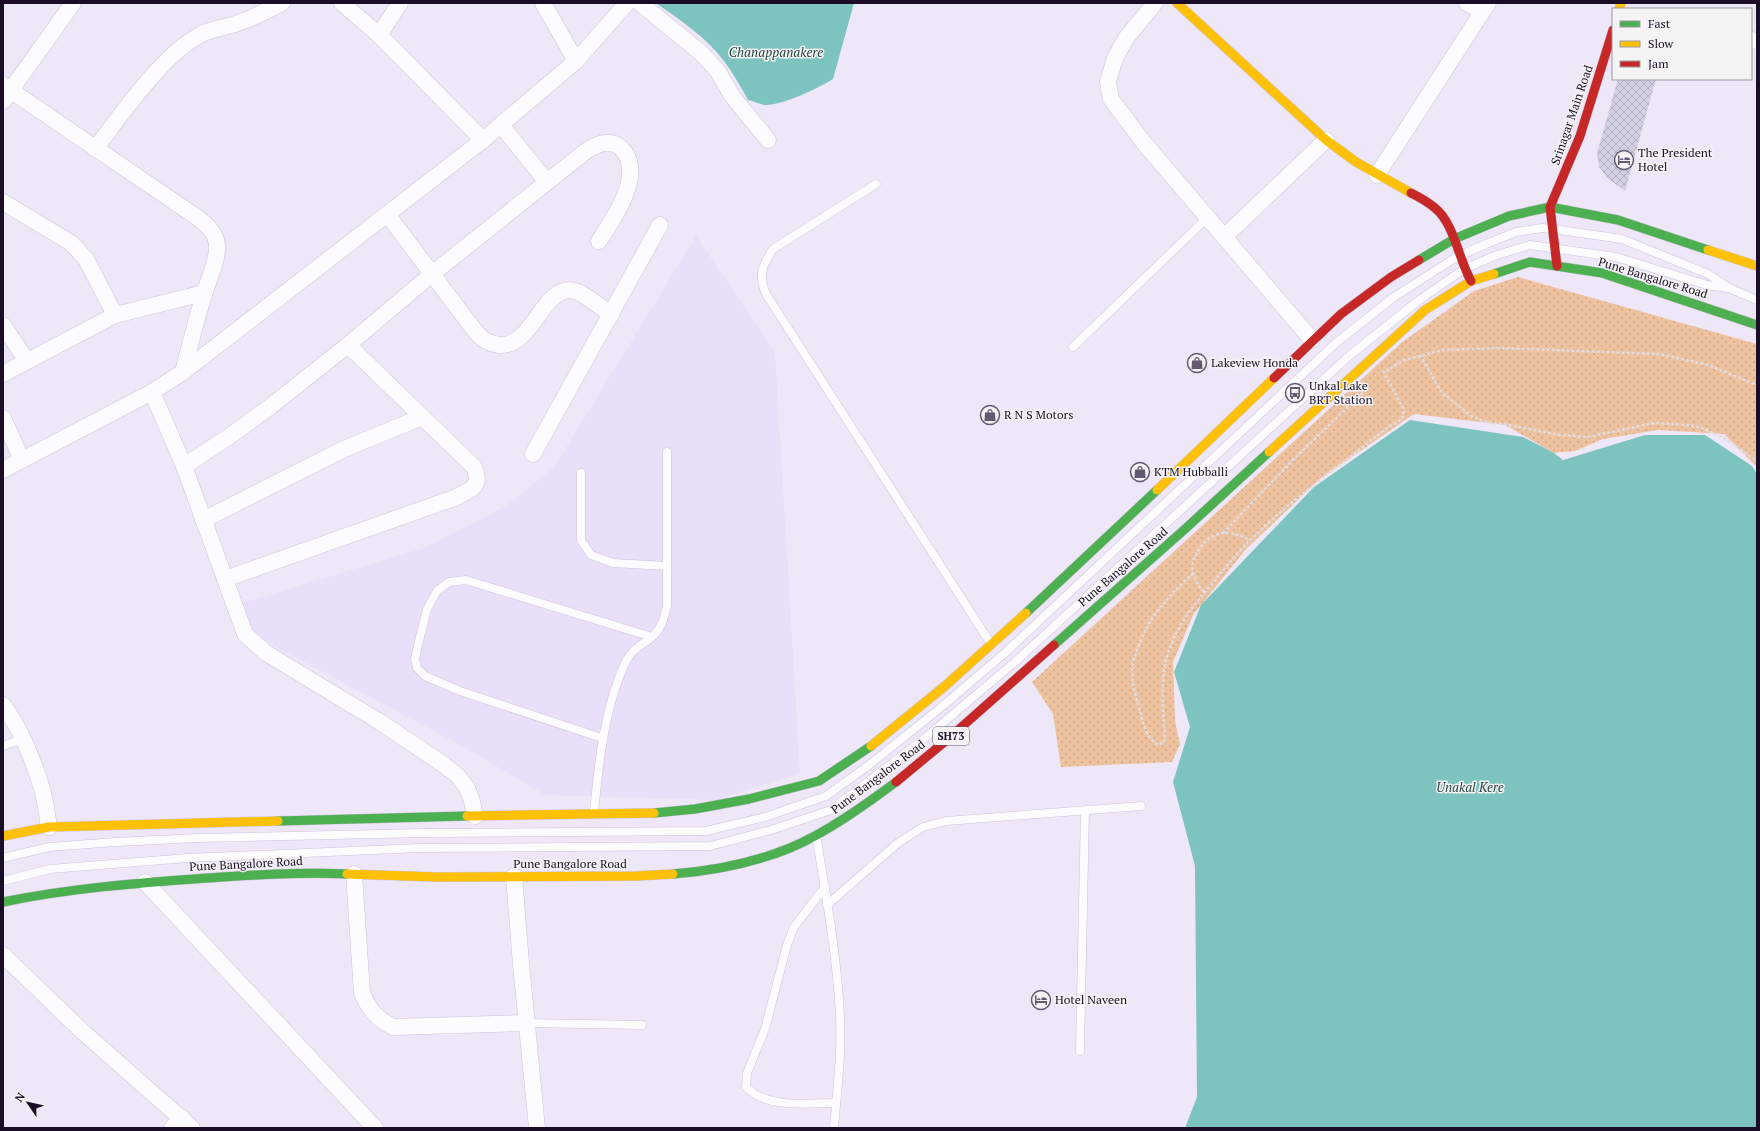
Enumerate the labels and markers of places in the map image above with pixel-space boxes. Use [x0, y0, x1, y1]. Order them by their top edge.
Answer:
place label: The President Hotel [1638, 145, 1713, 174]
hotel icon: The President Hotel [1613, 149, 1635, 171]
shop icon: Lakeview Honda [1186, 352, 1208, 374]
place label: Lakeview Honda [1211, 355, 1298, 370]
place label: Unkal Lake BRT Station [1309, 378, 1373, 407]
bus stop icon: Unkal Lake BRT Station [1284, 382, 1306, 404]
shop icon: R N S Motors [979, 404, 1001, 426]
place label: R N S Motors [1004, 407, 1073, 422]
shop icon: KTM Hubballi [1129, 461, 1151, 483]
place label: KTM Hubballi [1154, 464, 1228, 479]
hotel icon: Hotel Naveen [1030, 989, 1052, 1011]
place label: Hotel Naveen [1055, 992, 1127, 1007]

